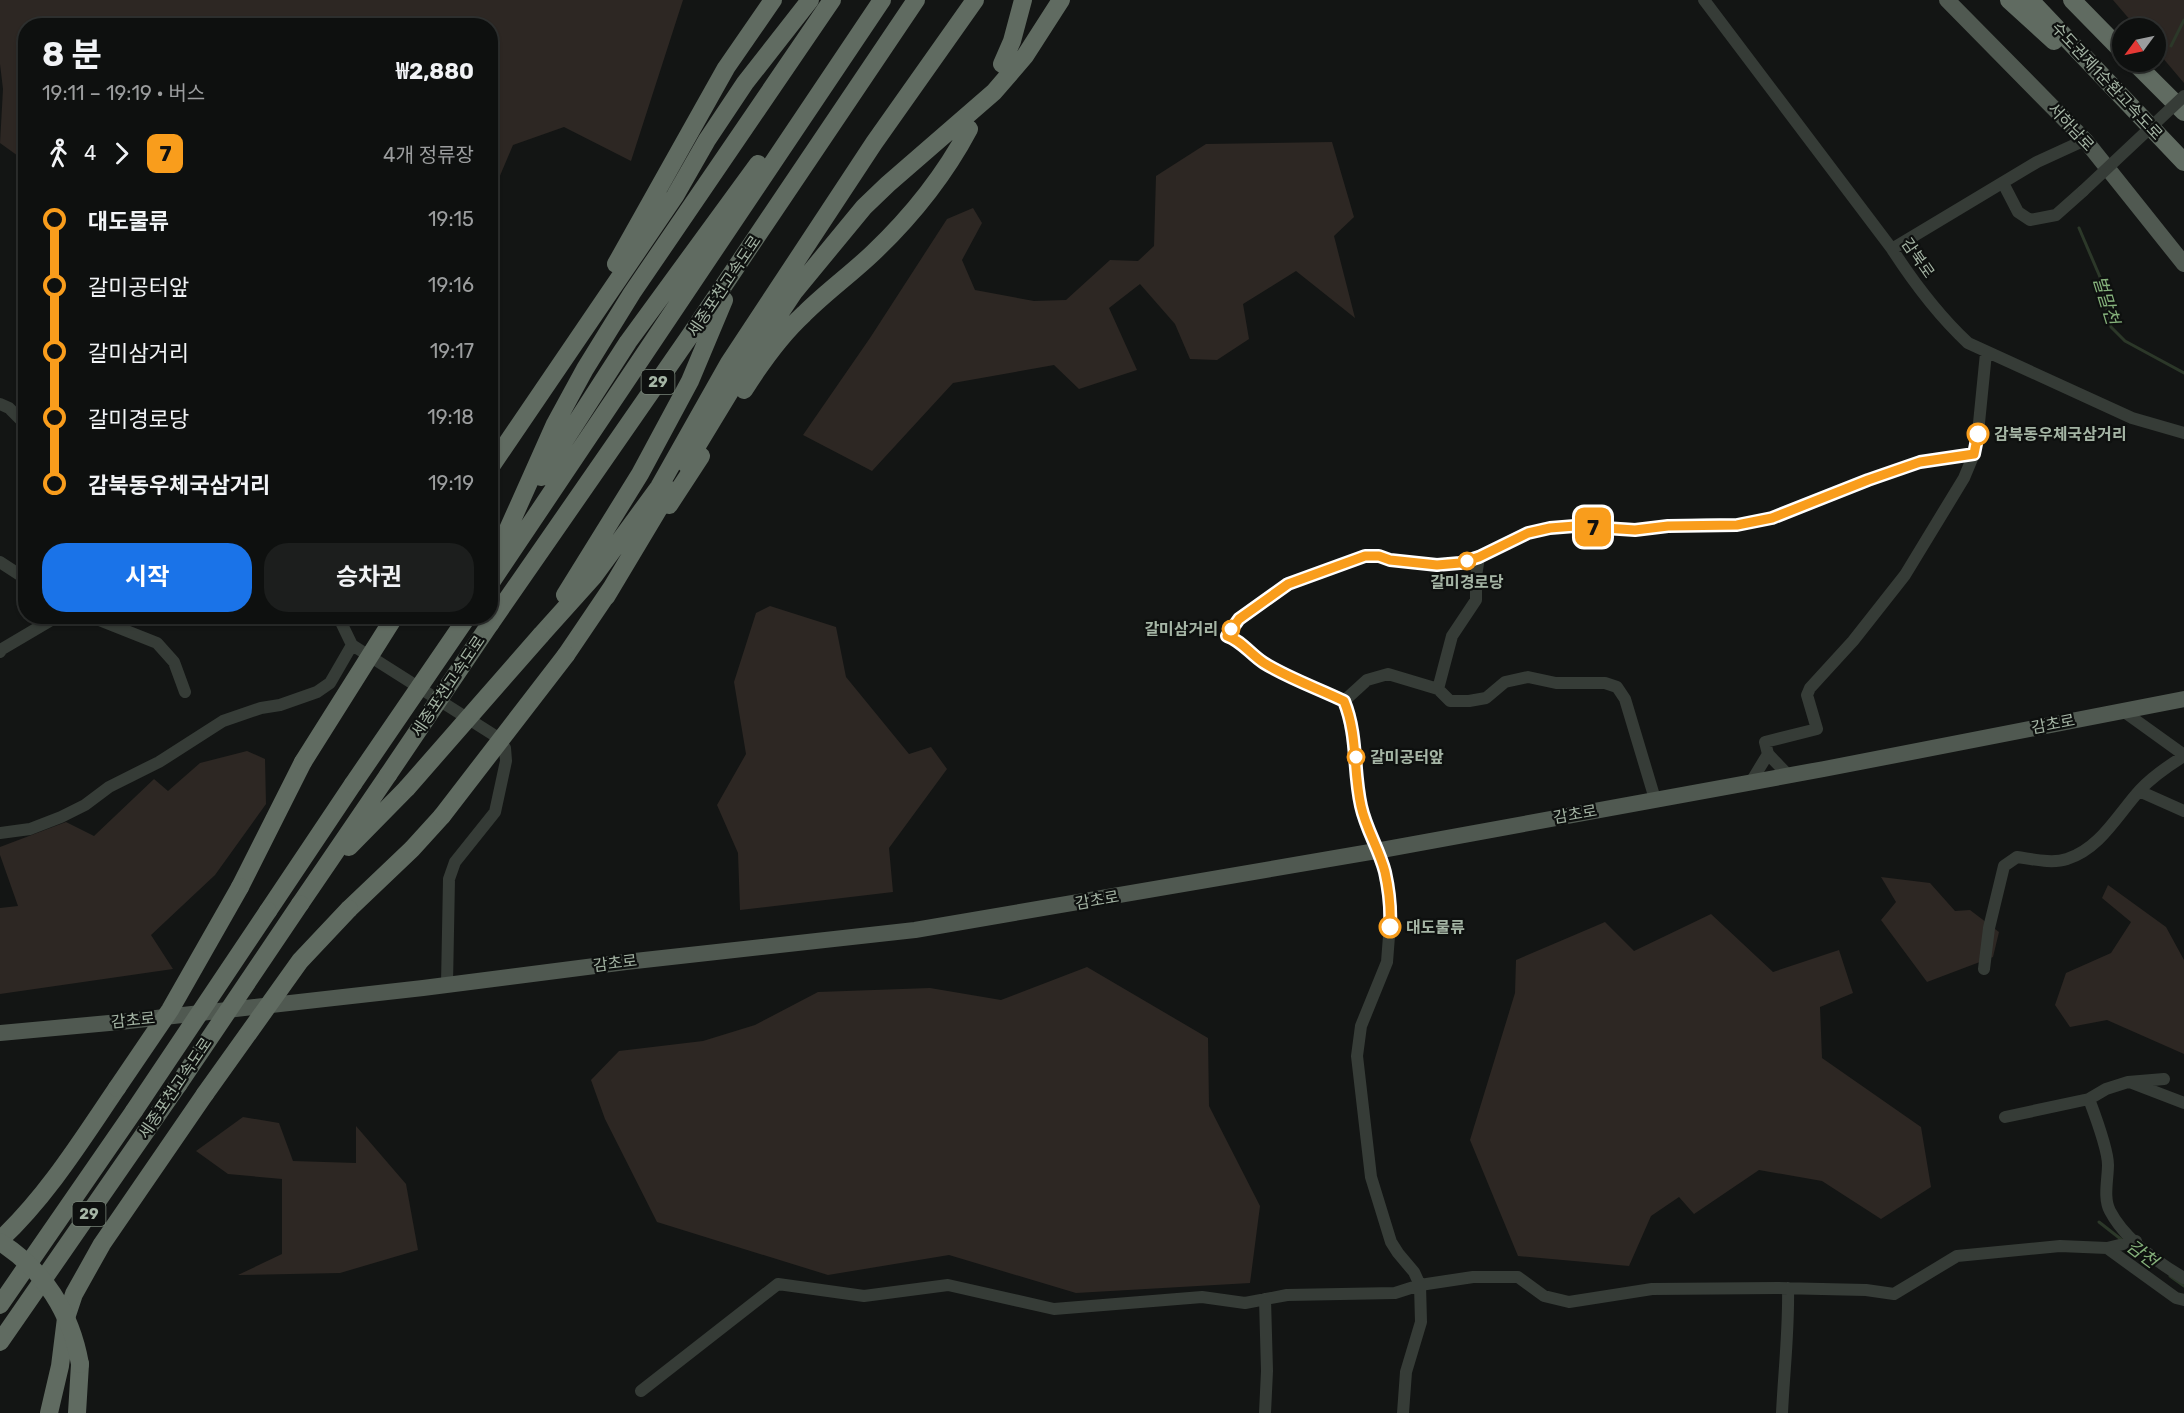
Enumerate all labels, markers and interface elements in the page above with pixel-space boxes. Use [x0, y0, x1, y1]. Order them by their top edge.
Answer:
street label: 수도권제1순환고속도로 [2048, 18, 2167, 144]
north arrow [2112, 18, 2166, 72]
map controls [2112, 18, 2166, 72]
text: 8 분 [42, 35, 102, 74]
text: ₩2,880 [396, 58, 474, 85]
text: 19:11 – 19:19 · 버스 [42, 81, 205, 105]
street label: 서하남로 [2044, 99, 2098, 155]
icon: walk [42, 137, 75, 170]
icon: forward [105, 137, 138, 170]
text: 4 [84, 141, 96, 165]
text: 7 [159, 141, 171, 166]
text: 4개 정류장 [383, 143, 474, 167]
text: 19:15 [428, 207, 474, 231]
text: 대도물류 [88, 208, 169, 235]
street label: 세종포천고속도로 [683, 232, 765, 340]
street label: 감북로 [1898, 234, 1939, 282]
text: 19:16 [428, 273, 474, 297]
water label: 벌말천 [2088, 273, 2124, 329]
text: 갈미공터앞 [88, 274, 189, 301]
text: 19:17 [430, 339, 474, 363]
text: 갈미삼거리 [88, 340, 189, 367]
road number: 29 [642, 370, 674, 394]
text: 19:18 [427, 405, 474, 429]
text: 갈미경로당 [88, 406, 189, 433]
marker: 감북동우체국삼거리 [1967, 423, 1989, 445]
place label: 감북동우체국삼거리 [1994, 425, 2126, 444]
text: 19:19 [428, 471, 474, 495]
text: 감북동우체국삼거리 [88, 472, 270, 499]
line badge: 7 [1574, 508, 1612, 546]
text: 7 [1587, 515, 1599, 540]
button: 시작 [42, 543, 252, 612]
button: 승차권 [264, 543, 474, 612]
marker: 갈미경로당 [1458, 552, 1476, 570]
place label: 갈미경로당 [1430, 573, 1504, 592]
place label: 갈미삼거리 [1144, 620, 1218, 639]
marker: 갈미삼거리 [1222, 620, 1240, 638]
street label: 세종포천고속도로 [407, 632, 489, 740]
street label: 감초로 [2030, 710, 2077, 738]
marker: 갈미공터앞 [1347, 748, 1365, 766]
place label: 갈미공터앞 [1370, 748, 1444, 767]
street label: 감초로 [1552, 801, 1599, 827]
street label: 감초로 [1074, 887, 1121, 913]
marker: 대도물류 [1379, 916, 1401, 938]
place label: 대도물류 [1406, 918, 1465, 937]
street label: 감초로 [592, 951, 638, 975]
street label: 감초로 [110, 1008, 156, 1032]
street label: 세종포천고속도로 [134, 1034, 216, 1142]
road number: 29 [72, 1202, 106, 1226]
water label: 감천 [2122, 1235, 2164, 1274]

